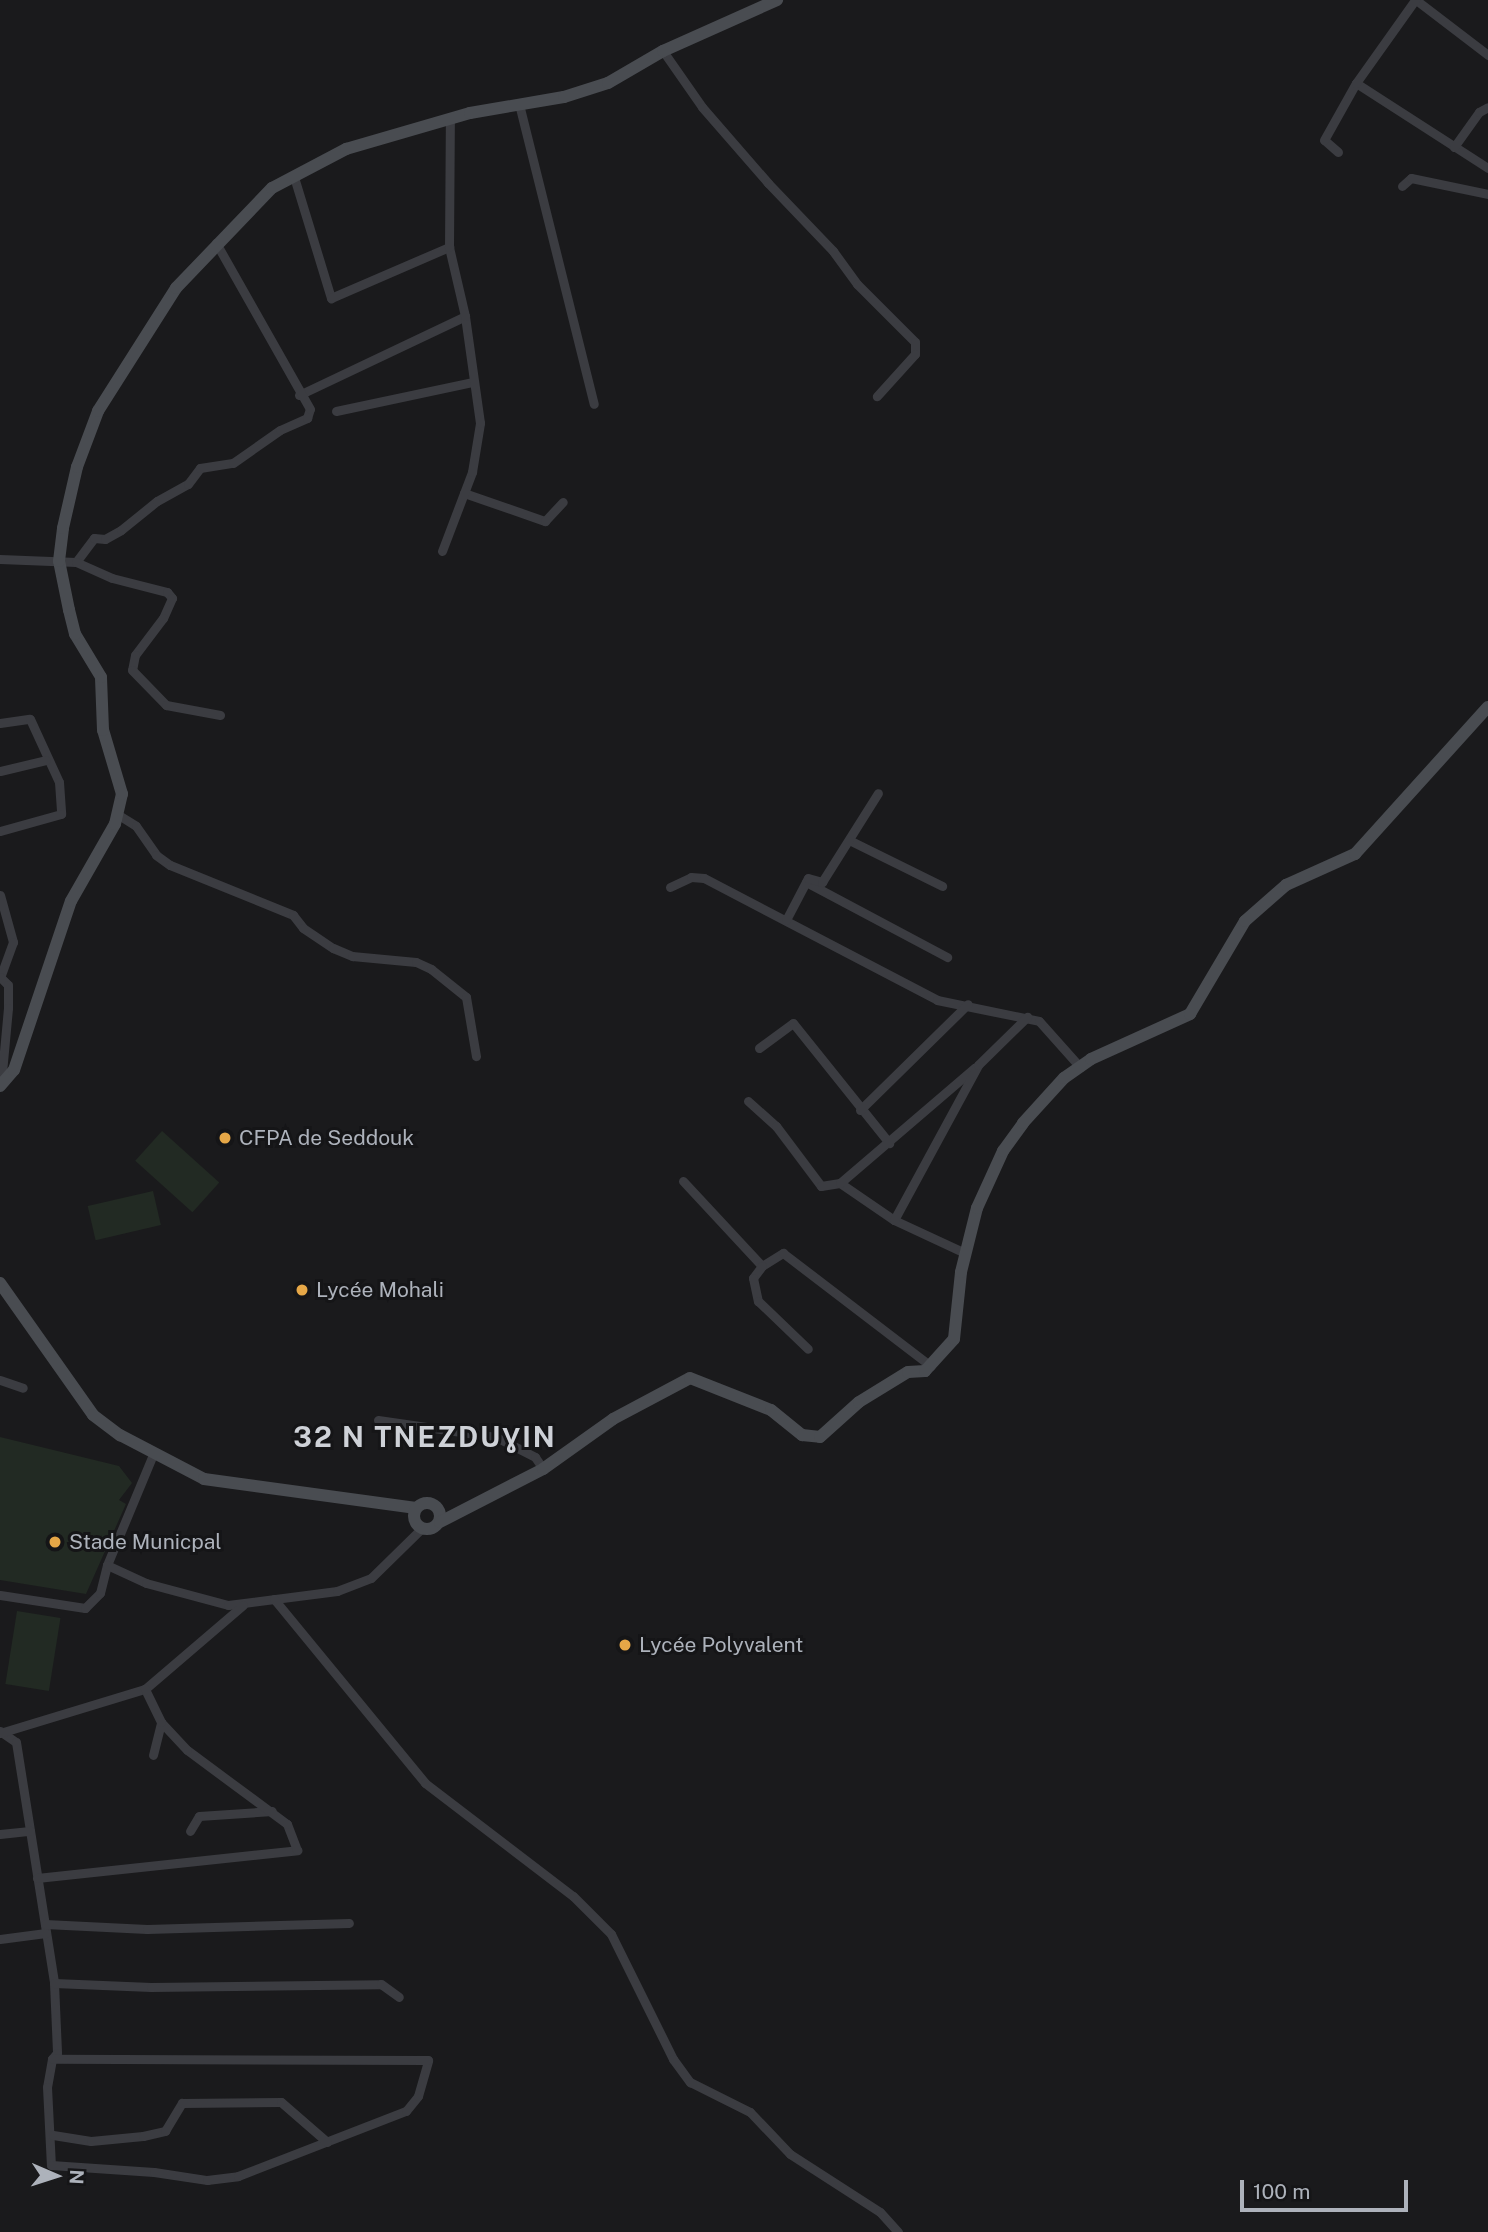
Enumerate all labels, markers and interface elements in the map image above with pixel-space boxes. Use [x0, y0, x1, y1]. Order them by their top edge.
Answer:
place label: CFPA de Seddouk [239, 1125, 415, 1151]
marker: CFPA de Seddouk [217, 1130, 233, 1146]
place label: Lycée Mohali [316, 1277, 444, 1303]
marker: Lycée Mohali [294, 1282, 310, 1298]
district label: 32 N TNEZDUƔIN [295, 1420, 555, 1454]
place label: Stade Municpal [69, 1529, 222, 1555]
marker: Stade Municpal [47, 1534, 63, 1550]
place label: Lycée Polyvalent [639, 1632, 804, 1658]
marker: Lycée Polyvalent [617, 1637, 633, 1653]
north arrow [21, 2141, 91, 2211]
scale bar [1243, 2166, 1411, 2210]
text: N [66, 2169, 88, 2185]
text: 100 m [1253, 2179, 1310, 2204]

